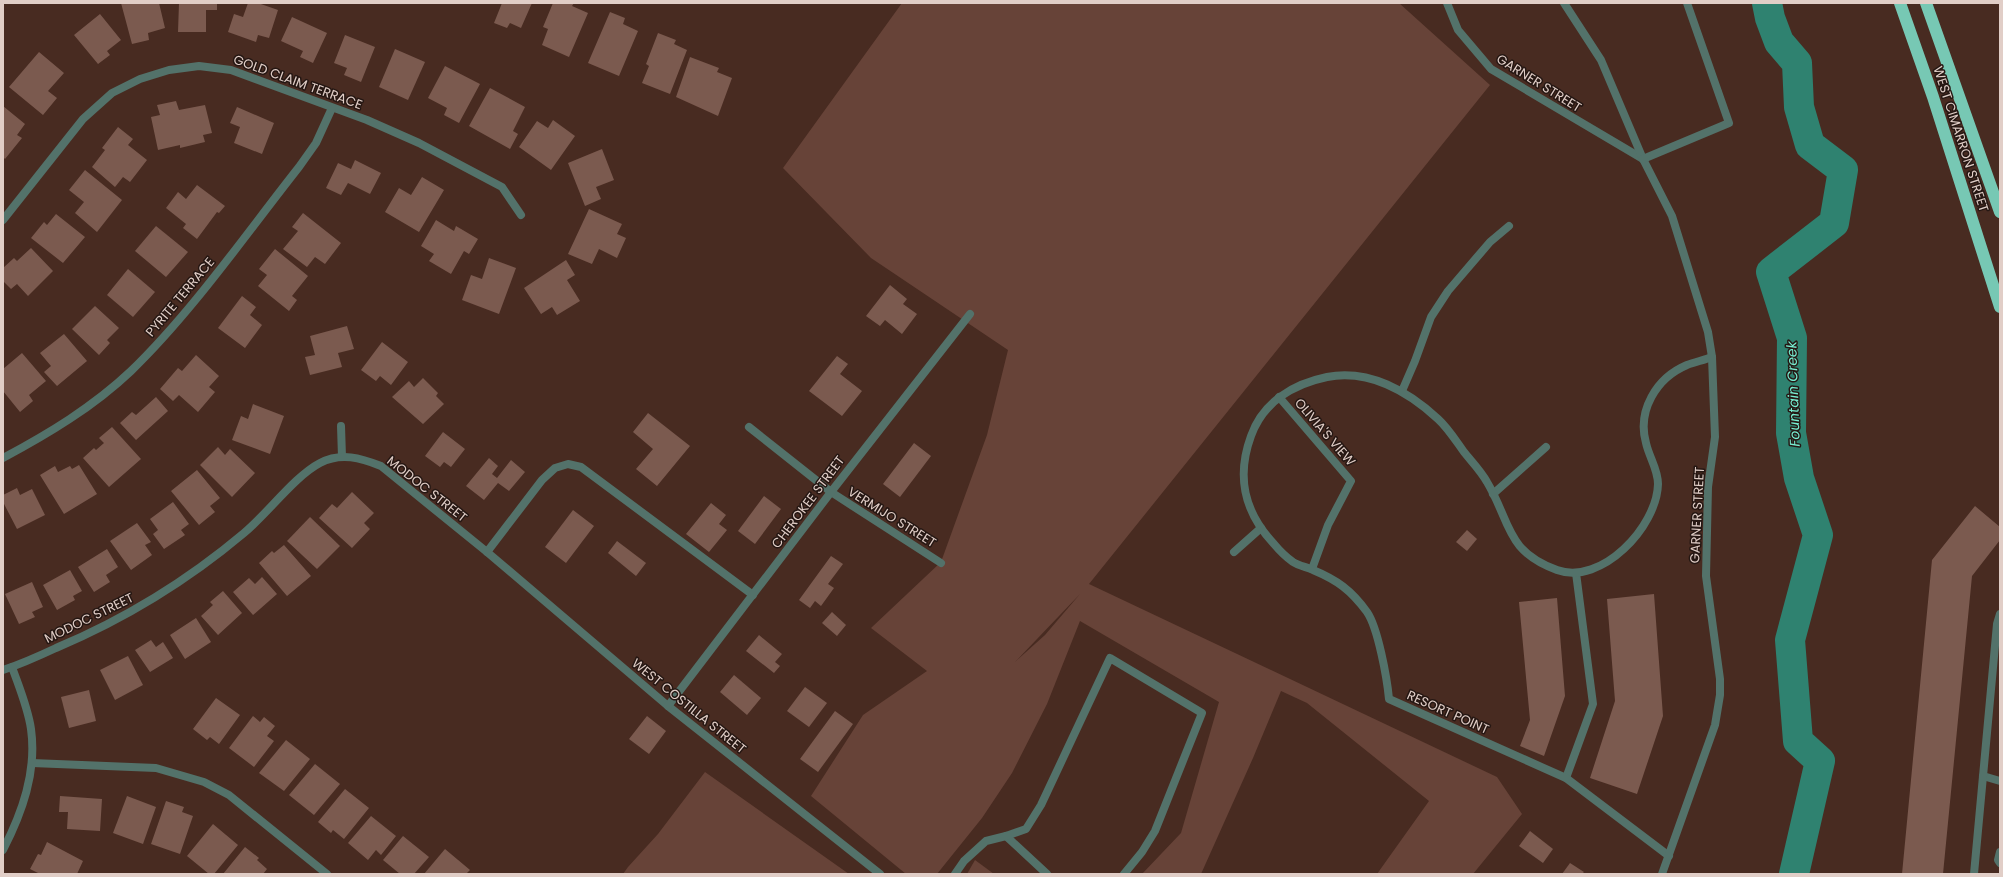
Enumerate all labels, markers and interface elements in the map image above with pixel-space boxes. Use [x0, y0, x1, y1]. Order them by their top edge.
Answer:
street label: GARNER STREET [1493, 49, 1585, 117]
street label: GOLD CLAIM TERRACE [231, 50, 365, 114]
street label: WEST CIMARRON STREET [1928, 64, 1994, 214]
street label: PYRITE TERRACE [141, 253, 219, 341]
water label: Fountain Creek [1781, 340, 1805, 447]
street label: OLIVIA'S VIEW [1290, 394, 1360, 470]
street label: MODOC STREET [383, 452, 471, 526]
street label: CHEROKEE STREET [767, 452, 849, 552]
street label: GARNER STREET [1685, 466, 1709, 564]
street label: VERMIJO STREET [844, 482, 940, 552]
street label: MODOC STREET [41, 588, 137, 648]
street label: WEST COSTILLA STREET [628, 654, 750, 758]
street label: RESORT POINT [1404, 685, 1492, 739]

